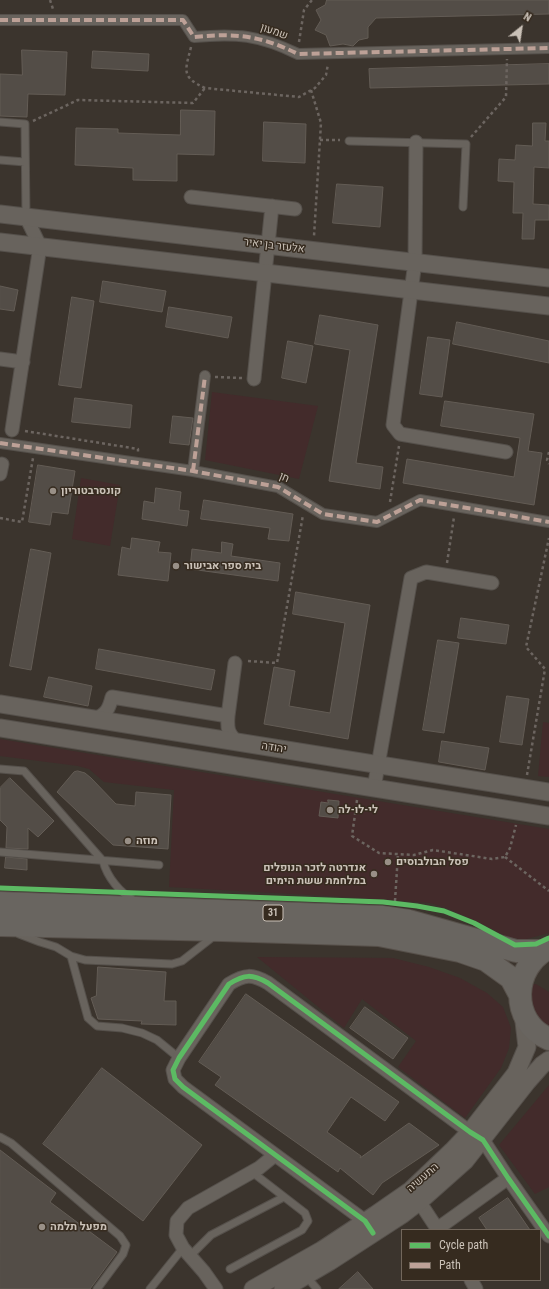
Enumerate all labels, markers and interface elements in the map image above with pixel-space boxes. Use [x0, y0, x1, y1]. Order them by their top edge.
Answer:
north arrow [501, 8, 541, 48]
text: N [521, 10, 533, 24]
street label: שמעון [258, 21, 290, 43]
street label: אלעזר בן יאיר [243, 236, 305, 256]
street label: חן [277, 470, 291, 486]
place label: קונסרבטוריון [61, 484, 121, 498]
marker: קונסרבטוריון [48, 486, 58, 496]
place label: בית ספר אבישור [184, 559, 261, 573]
marker: בית ספר אבישור [171, 561, 181, 571]
street label: יהודה [261, 740, 287, 756]
place label: לי-לו-לה [338, 803, 378, 817]
marker: לי-לו-לה [325, 805, 335, 815]
place label: מוזה [136, 834, 158, 848]
marker: מוזה [123, 836, 133, 846]
place label: פסל הבולבוסים [396, 855, 469, 869]
marker: פסל הבולבוסים [383, 857, 393, 867]
place label: אנדרטה לזכר הנופלים במלחמת ששת הימים [263, 861, 366, 887]
marker: אנדרטה לזכר הנופלים במלחמת ששת הימים [369, 869, 379, 879]
road number: 31 [263, 905, 283, 921]
street label: התעשיה [404, 1160, 442, 1196]
place label: מפעל תלמה [50, 1220, 107, 1234]
marker: מפעל תלמה [37, 1222, 47, 1232]
legend [401, 1229, 541, 1281]
text: Cycle path [439, 1238, 488, 1252]
text: Path [439, 1258, 461, 1272]

